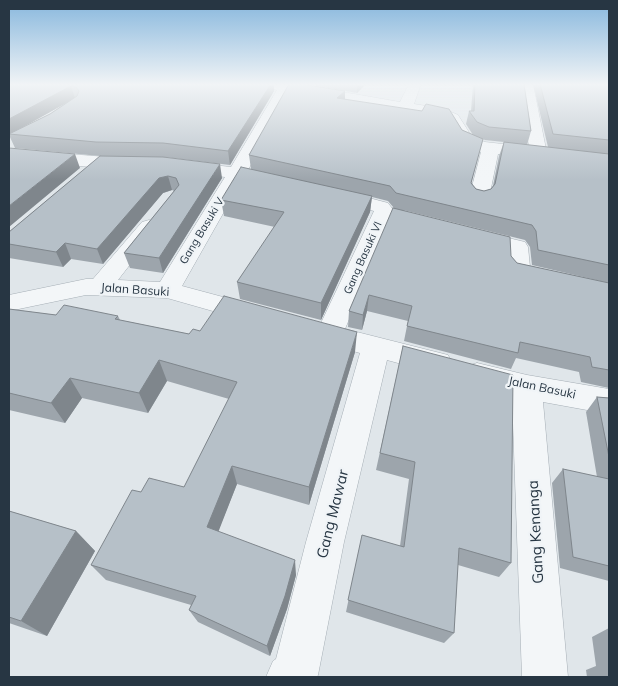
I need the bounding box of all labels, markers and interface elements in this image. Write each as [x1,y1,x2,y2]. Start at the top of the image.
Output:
street label: Gang Basuki V [177,195,227,267]
street label: Gang Basuki VI [341,220,385,296]
street label: Jalan Basuki [100,280,170,300]
street label: Jalan Basuki [507,374,577,402]
street label: Gang Mawar [313,468,353,560]
street label: Gang Kenanga [524,480,548,584]

